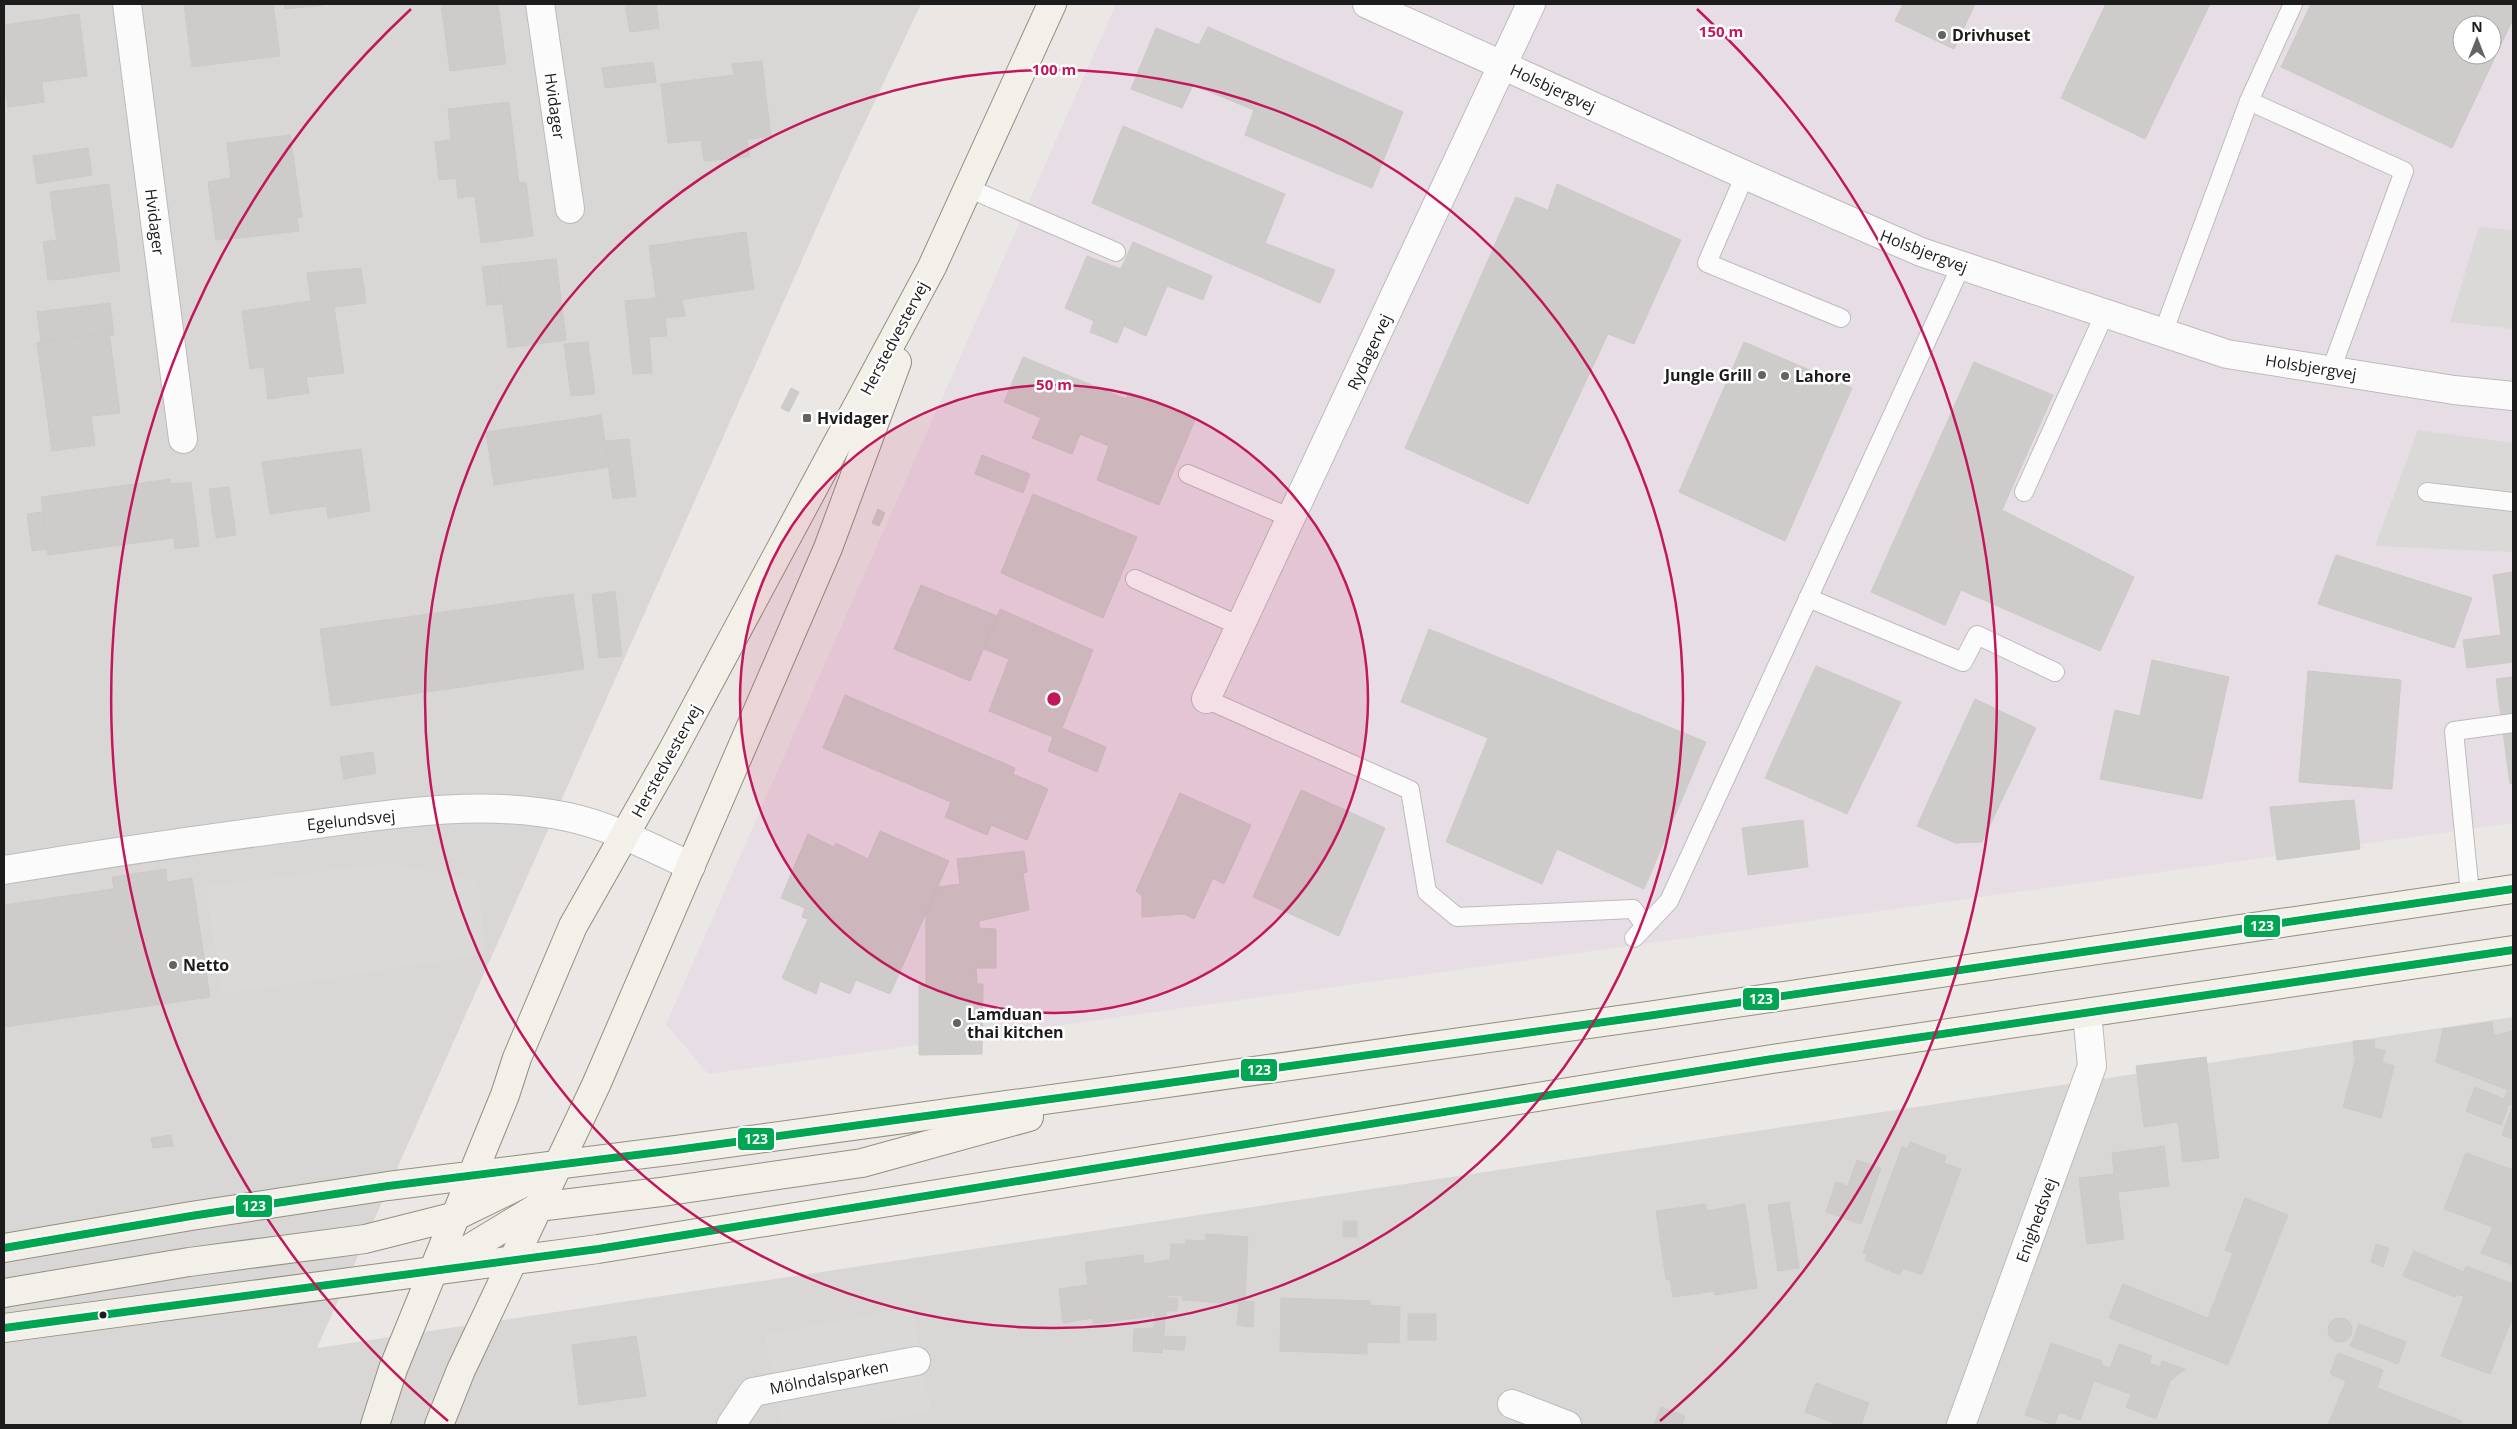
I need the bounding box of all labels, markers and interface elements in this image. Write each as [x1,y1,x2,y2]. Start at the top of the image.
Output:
north arrow [2452,15,2502,65]
text: N [2471,17,2483,36]
text: 150 m [1699,21,1743,41]
place label: Drivhuset [1952,24,2031,46]
marker: Drivhuset [1936,29,1948,41]
text: 100 m [1032,59,1076,79]
street label: Holsbjergvej [1507,59,1599,117]
street label: Hvidager [539,71,571,141]
street label: Hvidager [140,188,170,257]
street label: Holsbjergvej [1877,224,1971,278]
street label: Herstedvestervej [855,277,933,399]
street label: Rydagervej [1342,310,1396,394]
street label: Holsbjergvej [2264,349,2358,385]
place label: Jungle Grill [1663,364,1752,386]
place label: Lahore [1795,365,1851,387]
marker: Jungle Grill [1756,369,1768,381]
marker: Lahore [1779,370,1791,382]
text: 50 m [1036,374,1072,394]
place label: Hvidager [817,407,889,429]
marker: Hvidager [801,412,813,424]
centre of rings [1045,690,1063,708]
street label: Herstedvestervej [626,700,706,822]
street label: Egelundsvej [306,804,396,836]
line badge: 123 [2243,914,2281,938]
text: 123 [2250,916,2274,935]
place label: Netto [183,954,229,976]
marker: Netto [167,959,179,971]
line badge: 123 [1742,987,1780,1011]
text: 123 [1749,989,1773,1008]
place label: Lamduan thai kitchen [967,1003,1064,1043]
marker: Lamduan thai kitchen [951,1017,963,1029]
line badge: 123 [1240,1058,1278,1082]
text: 123 [1247,1060,1271,1079]
line badge: 123 [737,1127,775,1151]
text: 123 [744,1129,768,1148]
street label: Enighedsvej [2011,1175,2061,1265]
line badge: 123 [235,1194,273,1218]
text: 123 [242,1196,266,1215]
unlabelled marker [98,1310,108,1320]
street label: Mölndalsparken [768,1355,890,1399]

